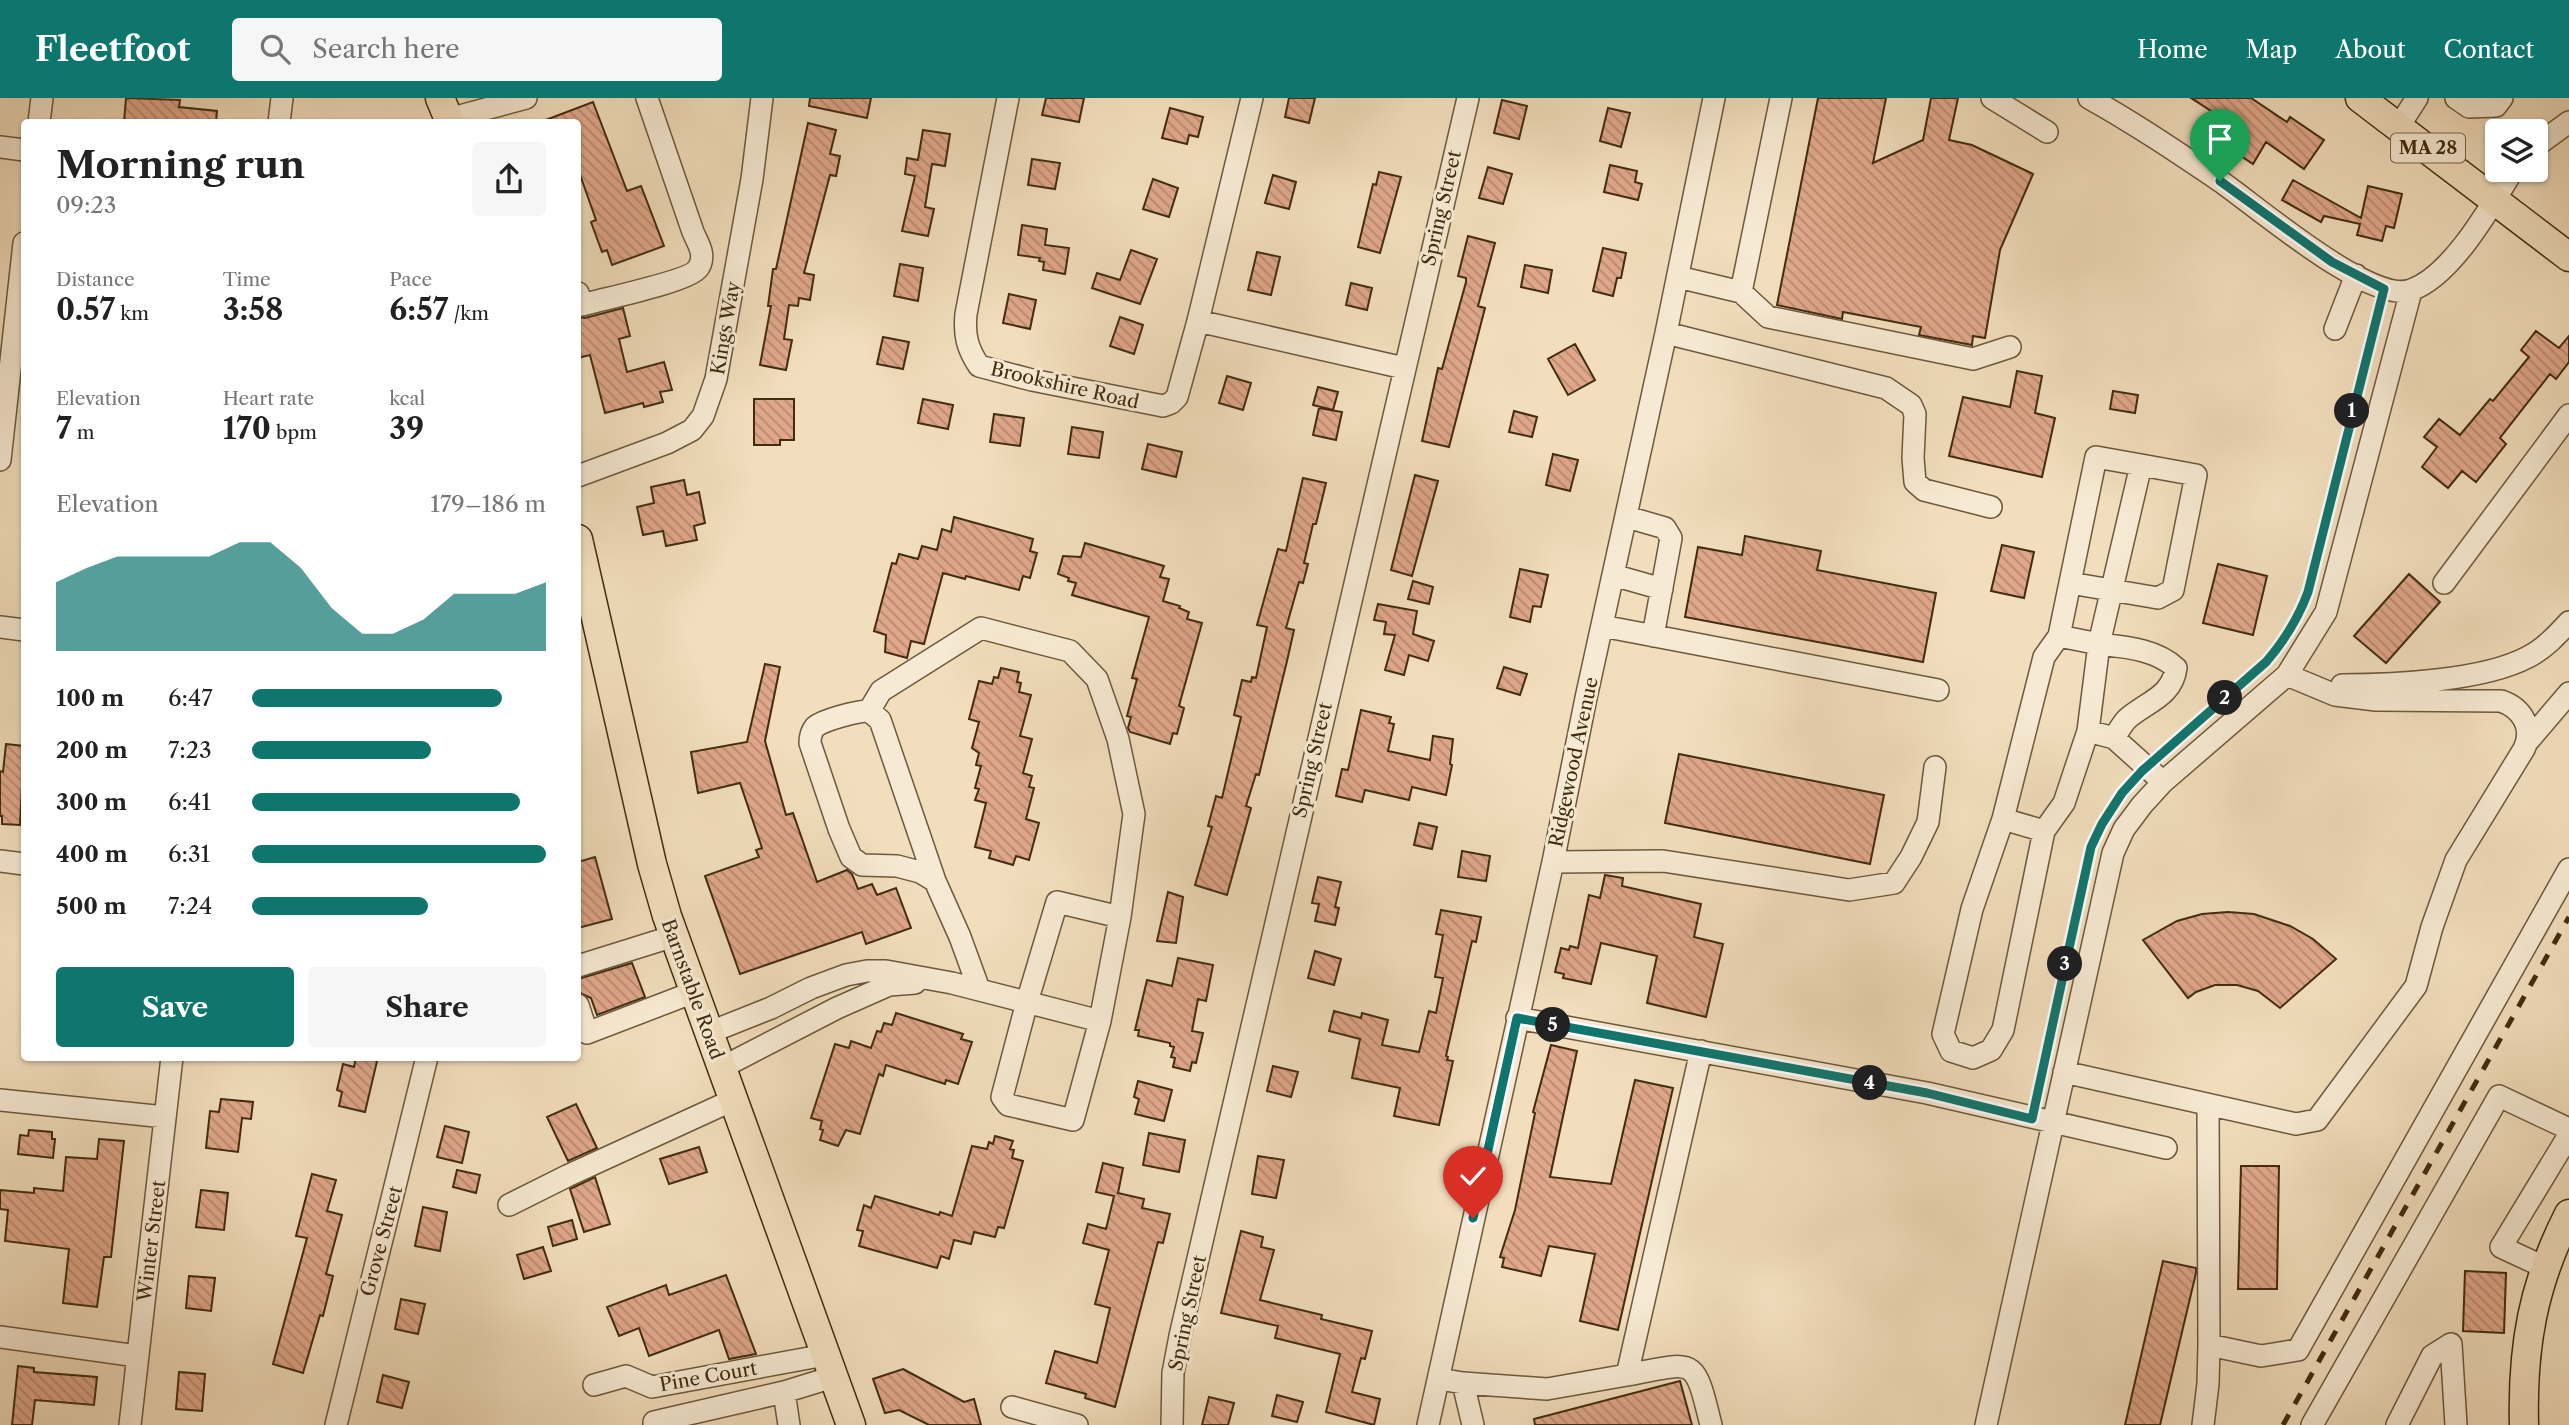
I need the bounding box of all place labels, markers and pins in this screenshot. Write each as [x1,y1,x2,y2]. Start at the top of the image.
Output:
pin [2190,109,2250,181]
pin: 1 [2334,394,2370,428]
pin: 2 [2208,680,2242,716]
pin: 3 [2048,946,2082,982]
pin: 5 [1536,1007,1570,1042]
pin: 4 [1853,1066,1888,1100]
pin [1443,1146,1503,1218]

